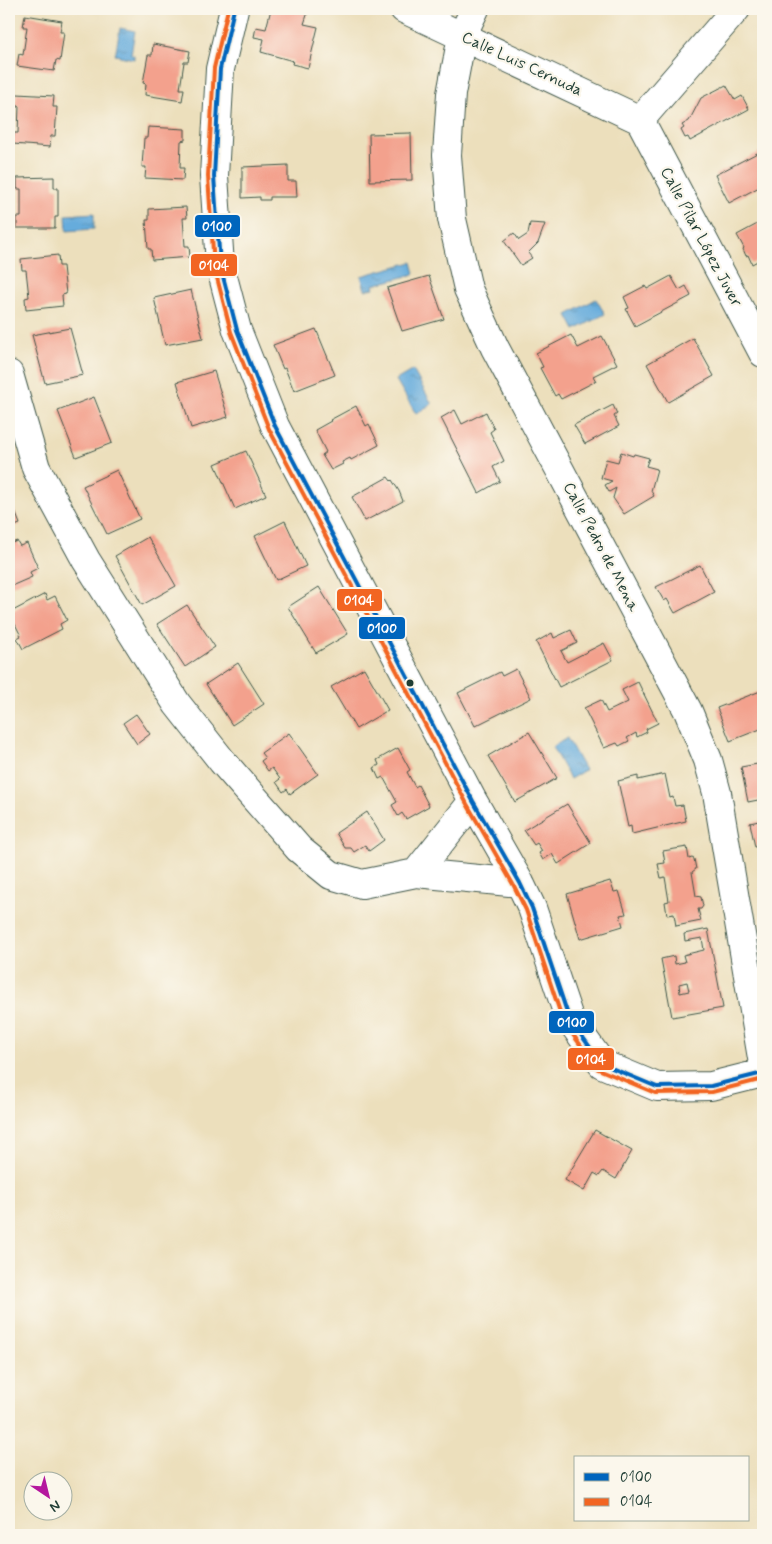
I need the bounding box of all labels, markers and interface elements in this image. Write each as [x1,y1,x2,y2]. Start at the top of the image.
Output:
street label: Calle Luis Cernuda [458,27,586,101]
street label: Calle Pilar López Juver [655,163,747,311]
line badge: 0100 [194,214,241,238]
text: 0100 [202,218,232,236]
line badge: 0104 [190,253,238,277]
text: 0104 [199,257,230,275]
street label: Calle Pedro de Mena [558,479,644,616]
line badge: 0104 [336,588,383,612]
text: 0104 [344,592,375,610]
line badge: 0100 [358,616,406,640]
text: 0100 [367,620,397,638]
unlabelled marker [405,678,415,688]
line badge: 0100 [548,1010,595,1034]
text: 0100 [557,1014,587,1032]
line badge: 0104 [567,1047,615,1071]
text: 0104 [576,1051,607,1069]
legend [574,1456,750,1522]
text: 0100 [620,1468,652,1488]
north arrow [22,1472,72,1522]
text: 0104 [620,1492,653,1512]
text: N [46,1496,64,1516]

